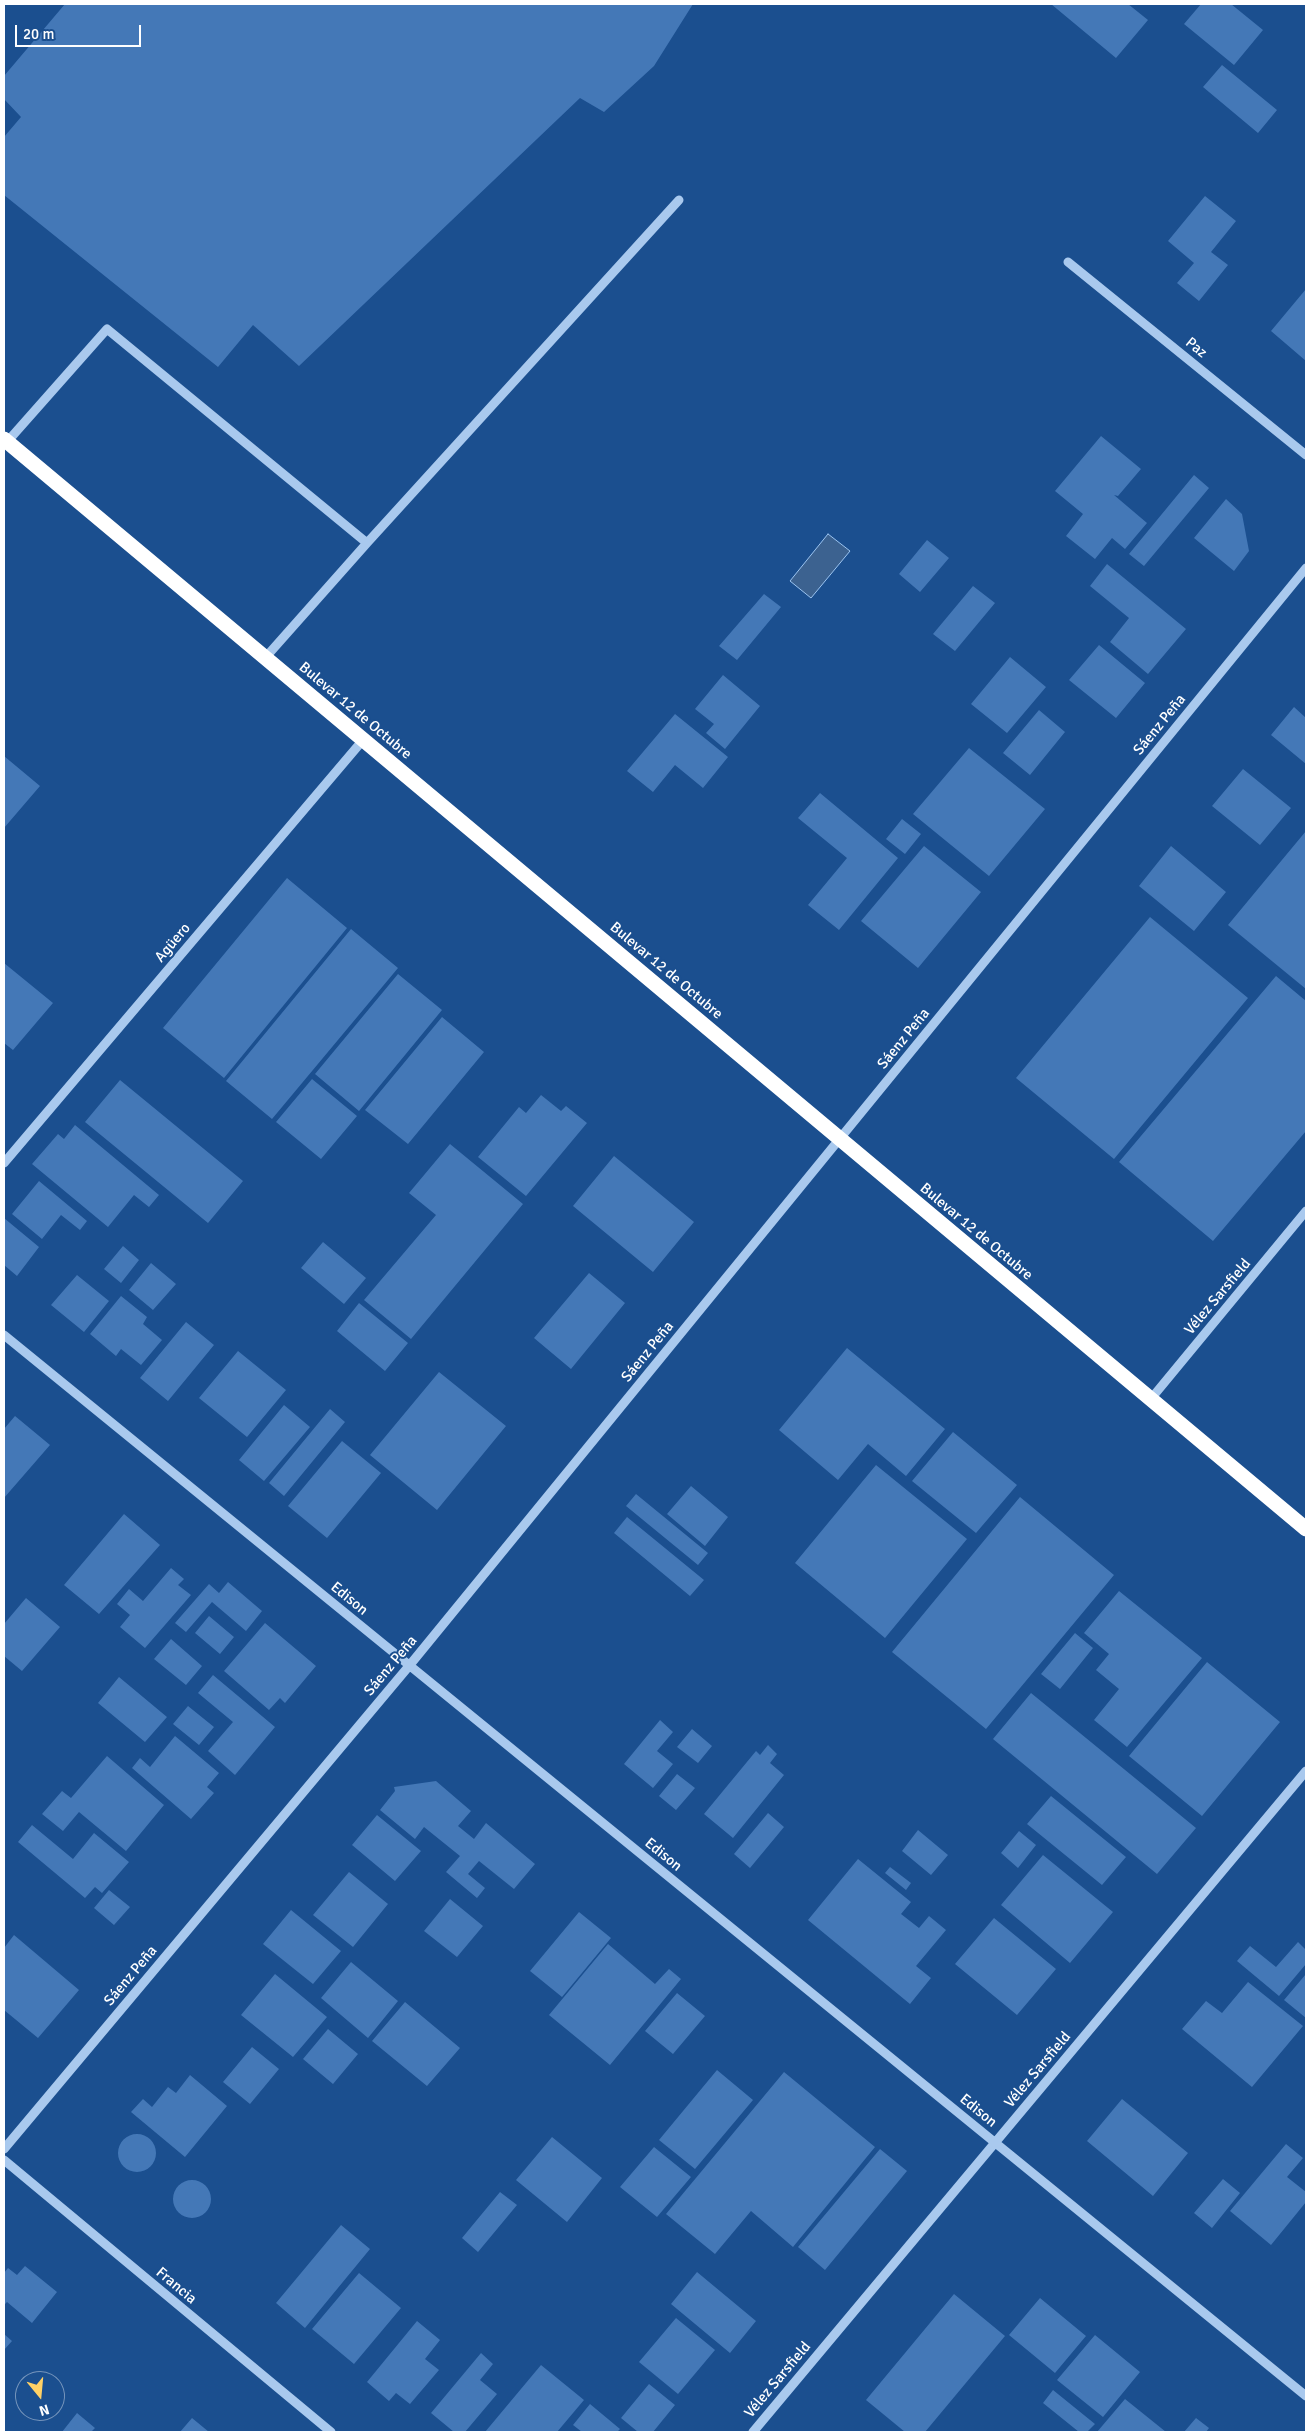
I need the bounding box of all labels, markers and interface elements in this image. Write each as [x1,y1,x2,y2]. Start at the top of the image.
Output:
scale bar [18,15,144,47]
text: 20 m [23,25,54,43]
street label: Paz [1182,334,1210,362]
street label: Bulevar 12 de Octubre [295,659,415,763]
street label: Sáenz Peña [1130,691,1190,759]
street label: Bulevar 12 de Octubre [606,919,726,1023]
street label: Agüero [151,920,195,966]
street label: Sáenz Peña [874,1005,934,1073]
street label: Bulevar 12 de Octubre [916,1180,1036,1284]
street label: Vélez Sarsfield [1181,1255,1255,1339]
street label: Sáenz Peña [618,1318,678,1386]
street label: Edison [327,1579,371,1619]
street label: Sáenz Peña [361,1632,421,1700]
street label: Edison [641,1835,685,1875]
street label: Sáenz Peña [101,1942,161,2010]
street label: Vélez Sarsfield [1001,2028,1075,2112]
street label: Edison [956,2091,1000,2131]
street label: Francia [152,2264,200,2308]
street label: Vélez Sarsfield [741,2338,815,2422]
north arrow [15,2371,65,2421]
text: N [37,2400,51,2419]

